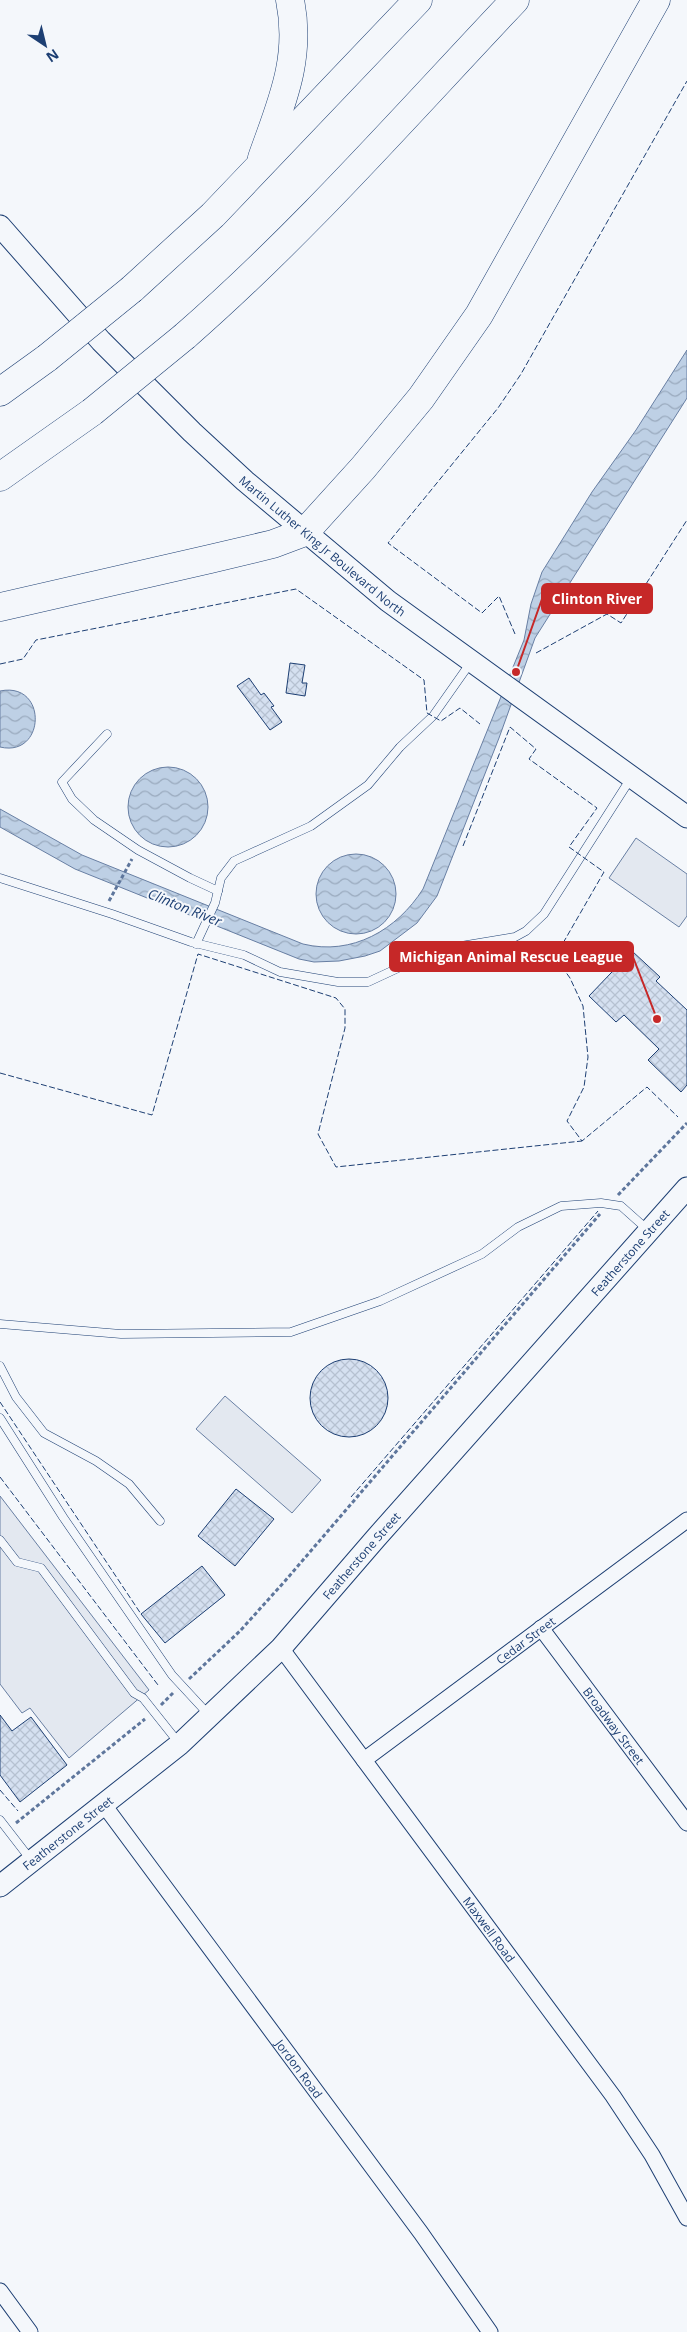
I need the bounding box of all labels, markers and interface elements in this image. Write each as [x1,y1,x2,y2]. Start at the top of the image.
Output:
north arrow [20,20,70,70]
text: N [43,45,63,67]
street label: Martin Luther King Jr Boulevard North [236,471,409,620]
callout: Clinton River [542,584,652,613]
text: Clinton River [552,589,643,608]
water label: Clinton River [145,884,225,931]
callout: Michigan Animal Rescue League [390,942,633,971]
text: Michigan Animal Rescue League [399,947,623,966]
street label: Featherstone Street [587,1205,673,1300]
street label: Featherstone Street [318,1508,404,1603]
street label: Cedar Street [492,1612,558,1668]
street label: Broadway Street [580,1684,649,1768]
street label: Featherstone Street [19,1792,116,1874]
street label: Maxwell Road [459,1893,519,1965]
street label: Jordon Road [271,2035,327,2101]

